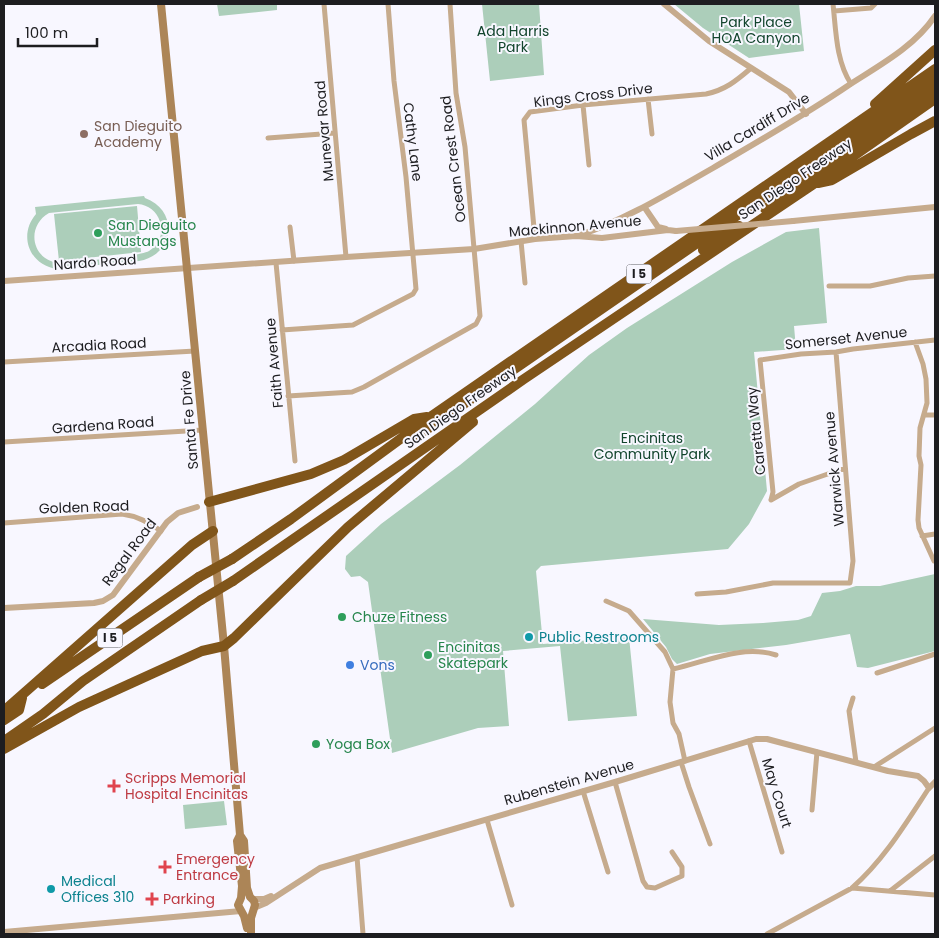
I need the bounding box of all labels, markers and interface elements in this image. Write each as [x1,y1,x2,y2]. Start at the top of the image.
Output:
park label: Park Place HOA Canyon [712,12,800,48]
scale bar [18,15,96,47]
park label: Ada Harris Park [477,21,549,57]
text: 100 m [25,22,68,43]
street label: Kings Cross Drive [532,78,654,112]
street label: Munevar Road [310,80,338,182]
street label: Villa Cardiff Drive [701,88,814,166]
street label: Ocean Crest Road [435,94,471,224]
street label: Cathy Lane [398,102,428,183]
place label: San Dieguito Academy [94,116,182,152]
marker: San Dieguito Academy [78,128,90,140]
street label: San Diego Freeway [734,133,856,224]
street label: Mackinnon Avenue [508,210,642,242]
place label: San Dieguito Mustangs [108,215,196,251]
marker: San Dieguito Mustangs [92,227,104,239]
street label: Nardo Road [53,249,137,275]
road number: I 5 [626,264,652,284]
street label: Faith Avenue [260,317,288,409]
street label: Somerset Avenue [784,322,908,354]
street label: Arcadia Road [51,333,147,357]
street label: San Diego Freeway [400,361,520,453]
street label: Santa Fe Drive [175,369,203,470]
street label: Caretta Way [741,386,771,476]
street label: Warwick Avenue [819,410,849,527]
street label: Gardena Road [51,411,155,439]
park label: Encinitas Community Park [594,428,711,464]
street label: Golden Road [38,495,130,519]
street label: Regal Road [97,514,161,590]
place label: Chuze Fitness [352,607,447,627]
marker: Chuze Fitness [336,611,348,623]
place label: Public Restrooms [539,627,659,647]
road number: I 5 [98,628,122,648]
marker: Public Restrooms [523,631,535,643]
place label: Encinitas Skatepark [438,637,509,673]
marker: Encinitas Skatepark [422,649,434,661]
place label: Vons [360,655,395,675]
marker: Vons [344,659,356,671]
place label: Yoga Box [326,734,390,754]
marker: Yoga Box [310,738,322,750]
street label: Rubenstein Avenue [502,754,637,810]
street label: May Court [757,756,797,830]
place label: Scripps Memorial Hospital Encinitas [125,768,248,804]
marker: Scripps Memorial Hospital Encinitas [107,779,121,793]
place label: Emergency Entrance [176,849,255,885]
marker: Emergency Entrance [158,860,172,874]
place label: Medical Offices 310 [61,871,134,907]
marker: Medical Offices 310 [45,883,57,895]
place label: Parking [163,889,215,909]
marker: Parking [145,892,159,906]

